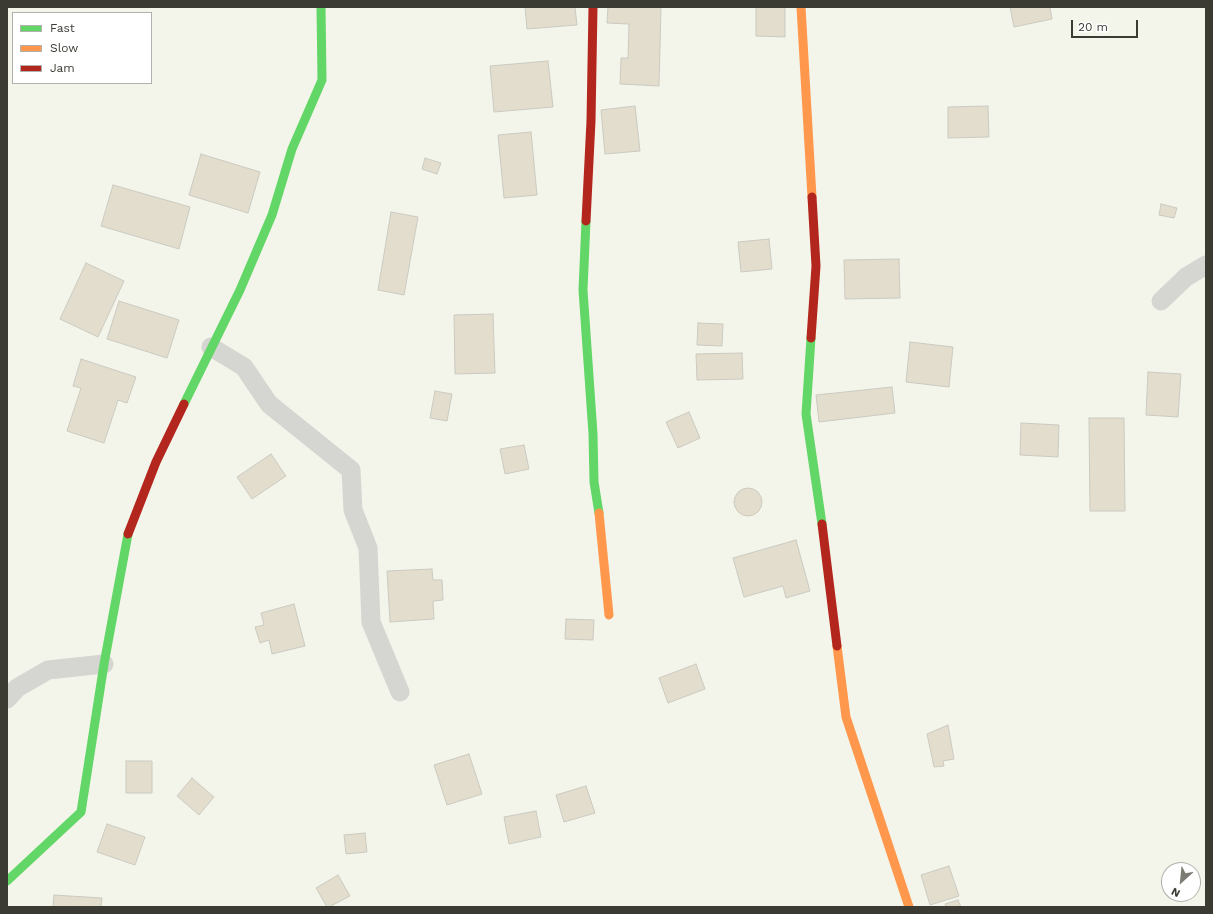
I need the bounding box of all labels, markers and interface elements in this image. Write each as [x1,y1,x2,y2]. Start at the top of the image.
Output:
legend [12,12,152,84]
scale bar [1073,12,1140,38]
text: 20 m [1078,20,1108,34]
text: Fast [50,21,75,35]
text: Slow [50,41,78,55]
text: Jam [50,61,75,75]
north arrow [1161,862,1201,902]
text: N [1169,885,1182,900]

